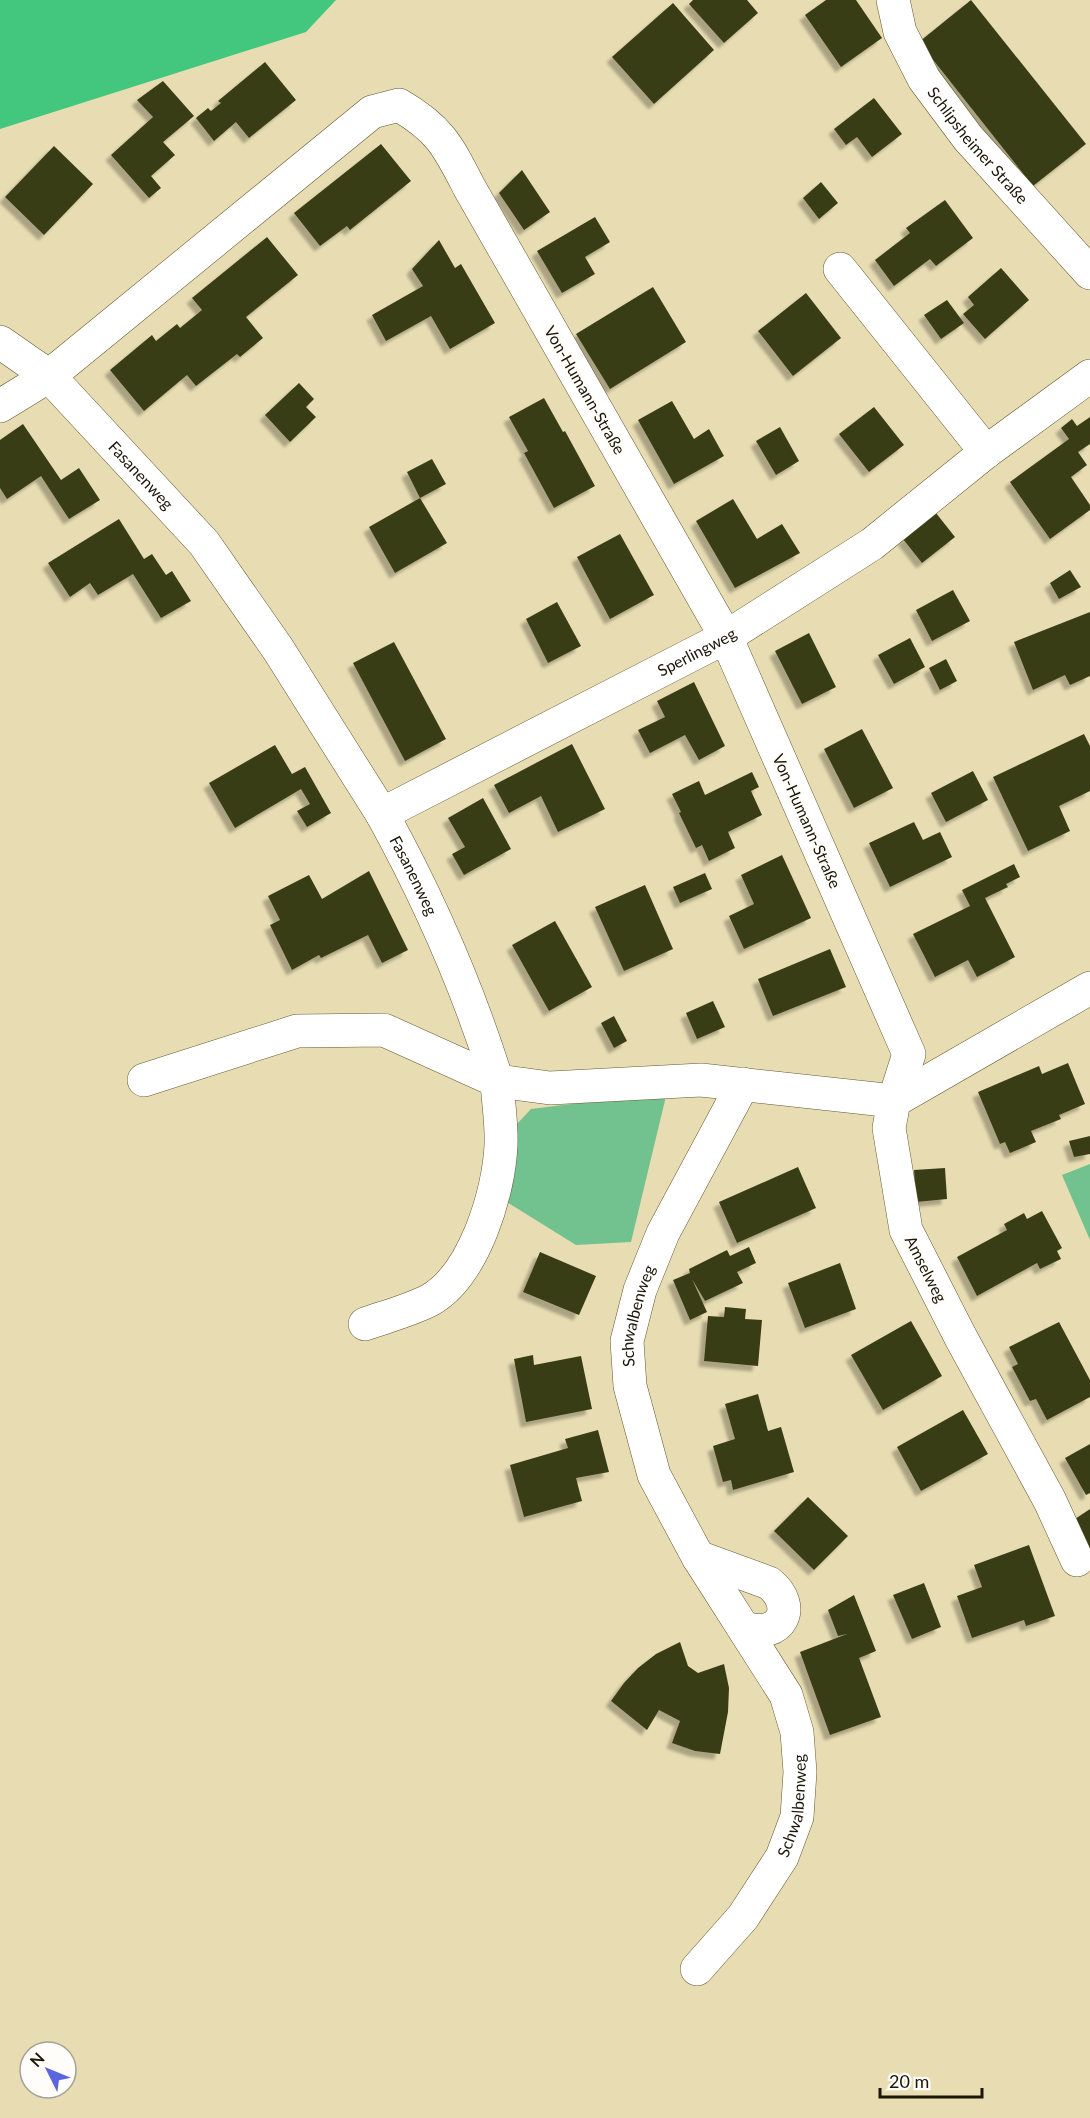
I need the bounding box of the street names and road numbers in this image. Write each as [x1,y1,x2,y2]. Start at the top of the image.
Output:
street label: Schlipsheimer Straße [924,83,1033,207]
street label: Von-Humann-Straße [541,322,630,457]
street label: Fasanenweg [105,437,178,513]
street label: Sperlingweg [654,623,739,680]
street label: Von-Humann-Straße [769,751,846,891]
street label: Fasanenweg [386,832,442,918]
street label: Amselweg [902,1232,951,1305]
street label: Schwalbenweg [617,1262,658,1368]
street label: Schwalbenweg [773,1754,809,1860]

